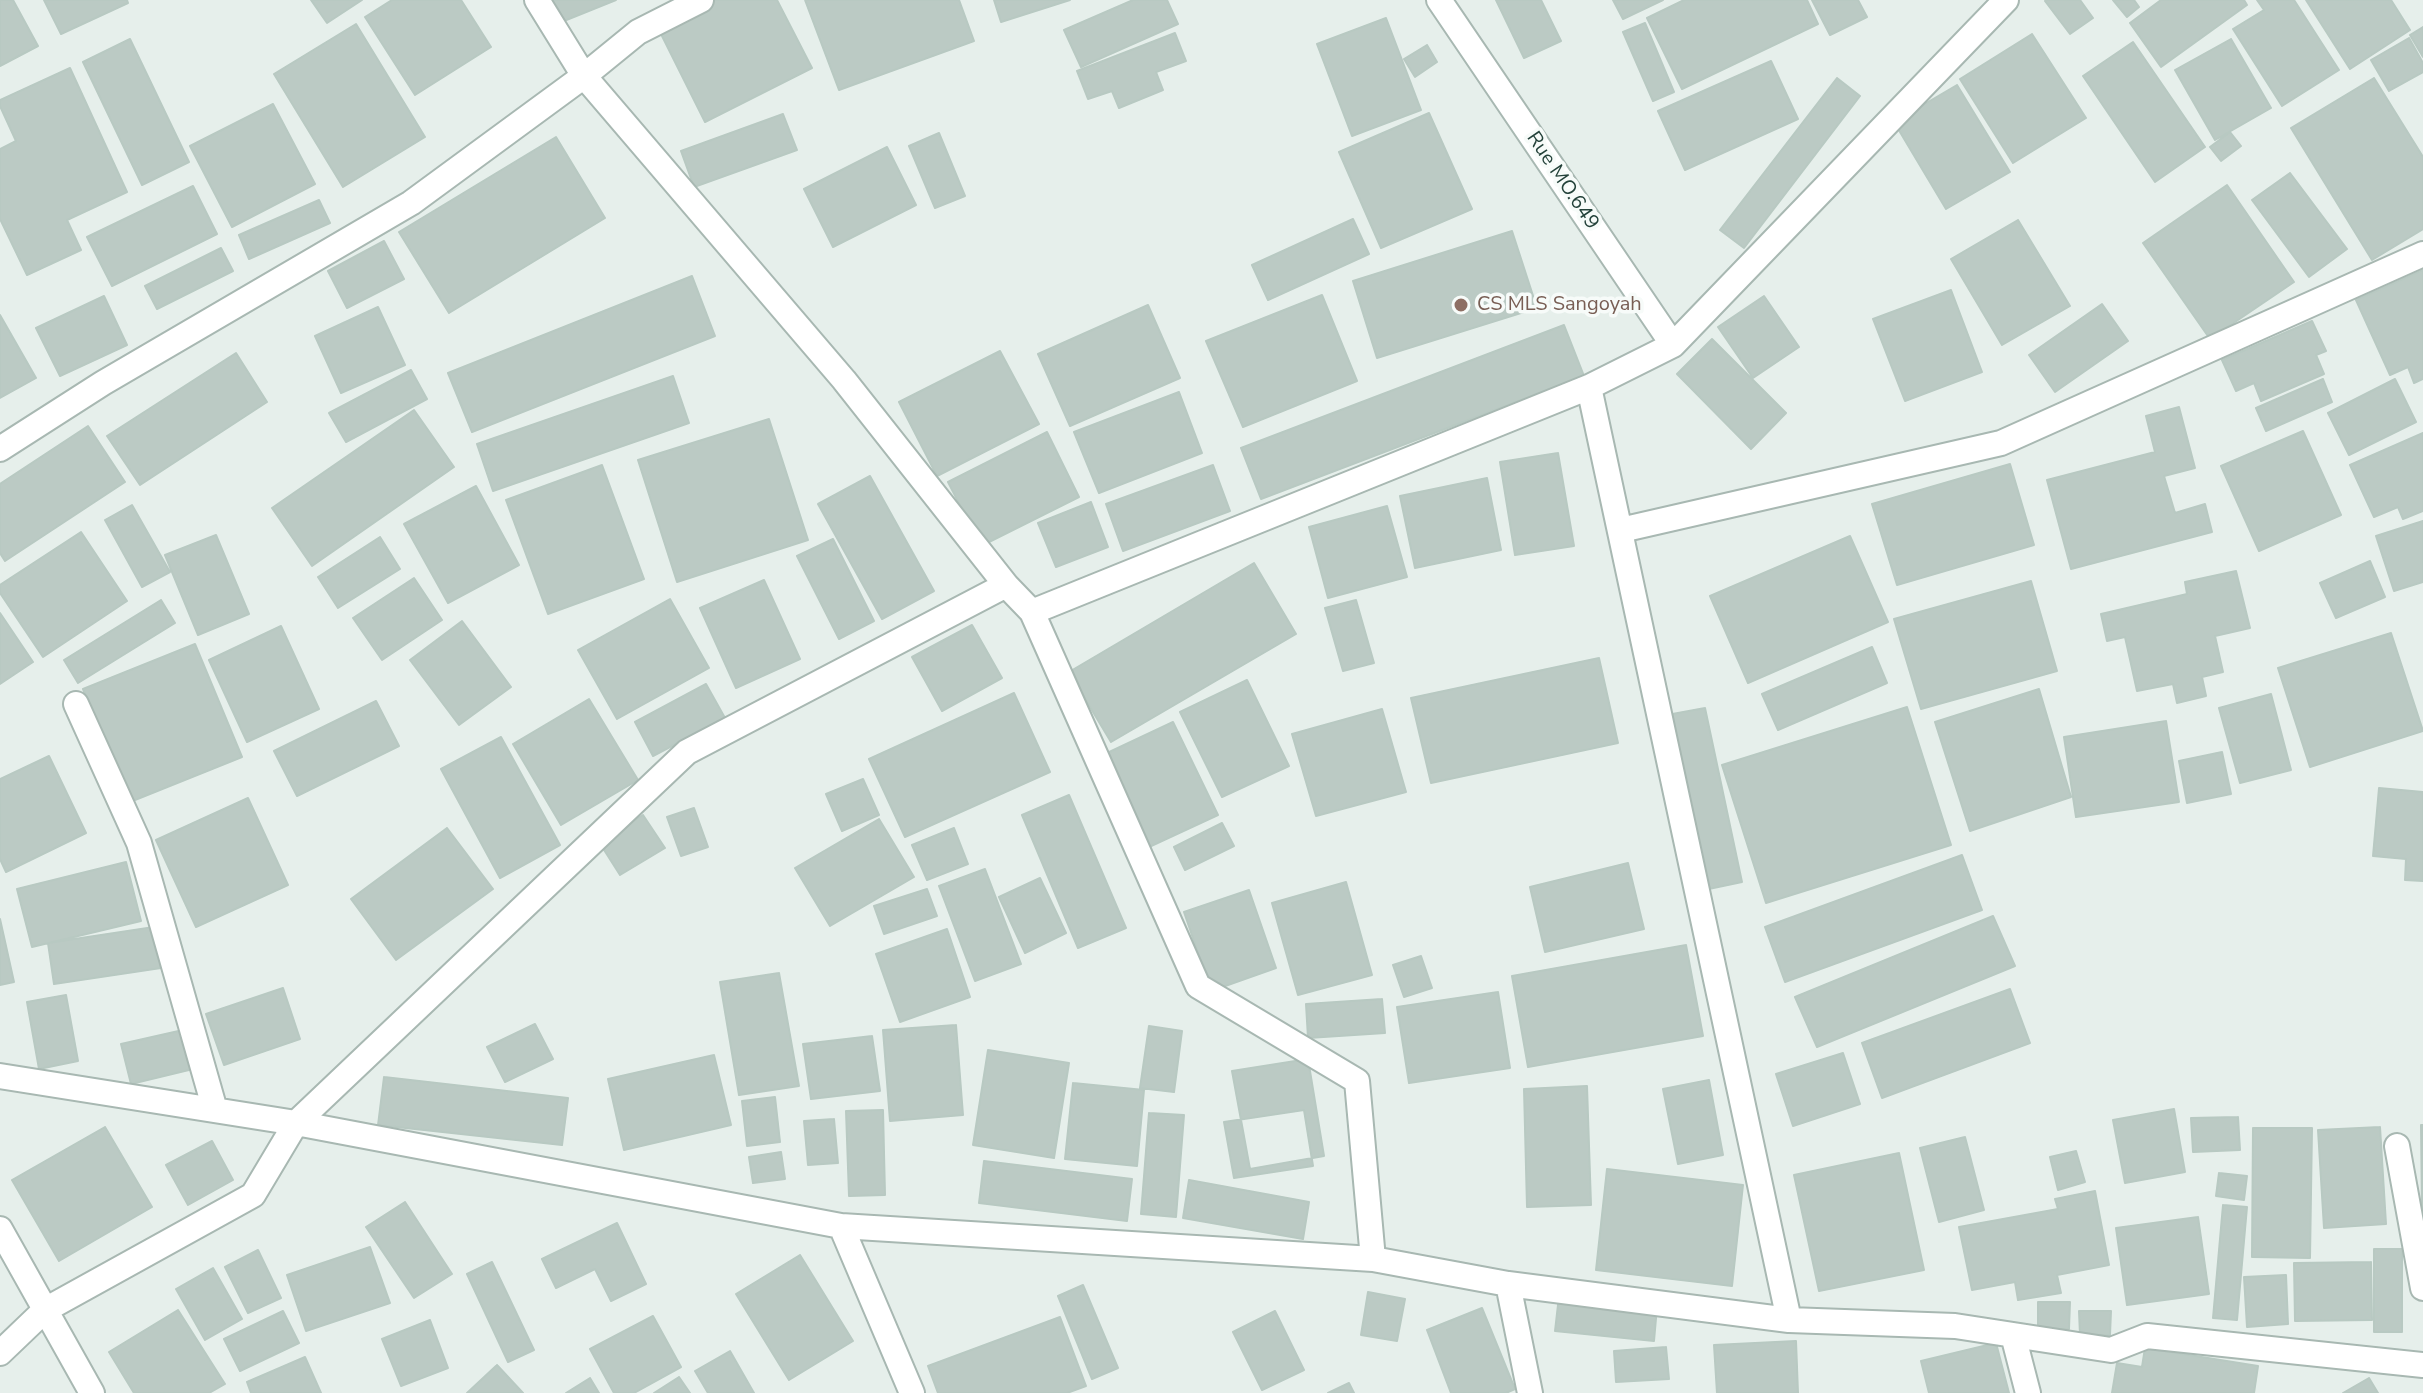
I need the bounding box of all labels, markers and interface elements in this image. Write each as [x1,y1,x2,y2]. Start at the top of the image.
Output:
street label: Rue MO.649 [1521,128,1603,234]
place label: CS MLS Sangoyah [1477,293,1642,317]
marker: CS MLS Sangoyah [1452,296,1470,314]

